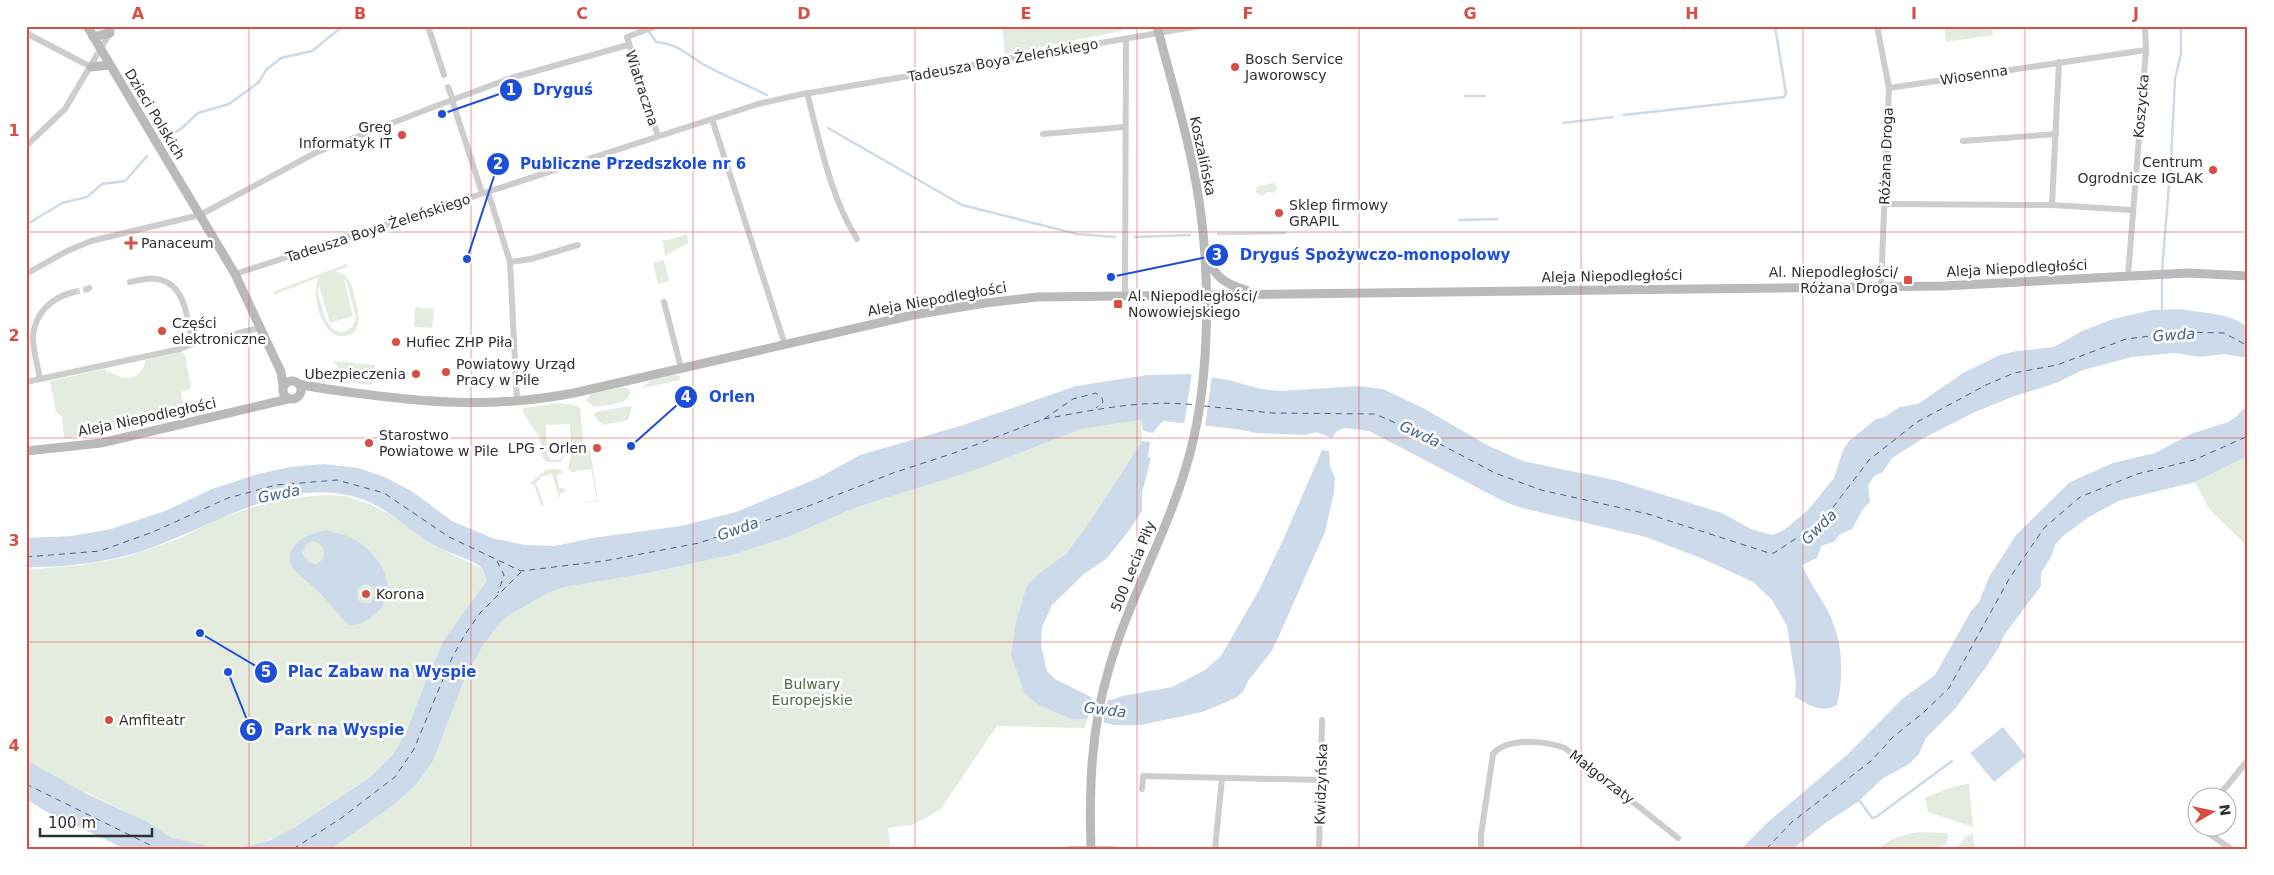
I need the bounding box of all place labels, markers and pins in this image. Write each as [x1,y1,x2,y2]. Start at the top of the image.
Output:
place label: Bosch Service Jaworowscy [1244,51,1343,83]
marker: Bosch Service Jaworowscy [1229,61,1241,73]
callout: Dryguś [498,75,603,105]
place label: Greg Informatyk IT [299,119,392,151]
marker: Greg Informatyk IT [396,129,408,141]
callout: Publiczne Przedszkole nr 6 [485,149,756,179]
place label: Centrum Ogrodnicze IGLAK [2077,154,2204,186]
marker: Centrum Ogrodnicze IGLAK [2207,164,2219,176]
place label: Sklep firmowy GRAPIL [1289,197,1388,229]
marker: Sklep firmowy GRAPIL [1273,207,1285,219]
place label: Panaceum [141,235,214,251]
marker: Panaceum [125,237,137,249]
callout: Dryguś Spożywczo-monopolowy [1205,240,1520,270]
place label: Al. Niepodległości/ Różana Droga [1769,264,1898,296]
marker: Al. Niepodległości/ Różana Droga [1902,274,1914,286]
place label: Al. Niepodległości/ Nowowiejskiego [1128,288,1257,320]
marker: Al. Niepodległości/ Nowowiejskiego [1112,298,1124,310]
place label: Części elektroniczne [172,315,266,347]
marker: Części elektroniczne [156,325,168,337]
place label: Hufiec ZHP Piła [406,334,513,350]
marker: Hufiec ZHP Piła [390,336,402,348]
place label: Powiatowy Urząd Pracy w Pile [456,356,576,388]
place label: Ubezpieczenia [305,366,406,382]
marker: Powiatowy Urząd Pracy w Pile [440,366,452,378]
marker: Ubezpieczenia [410,368,422,380]
callout: Orlen [673,382,765,412]
place label: Starostwo Powiatowe w Pile [379,427,498,459]
marker: Starostwo Powiatowe w Pile [363,437,375,449]
place label: LPG - Orlen [508,440,587,456]
marker: LPG - Orlen [591,442,603,454]
place label: Korona [376,586,425,602]
marker: Korona [360,588,372,600]
callout: Plac Zabaw na Wyspie [253,657,487,687]
place label: Amfiteatr [119,712,185,728]
marker: Amfiteatr [103,714,115,726]
callout: Park na Wyspie [239,715,414,745]

